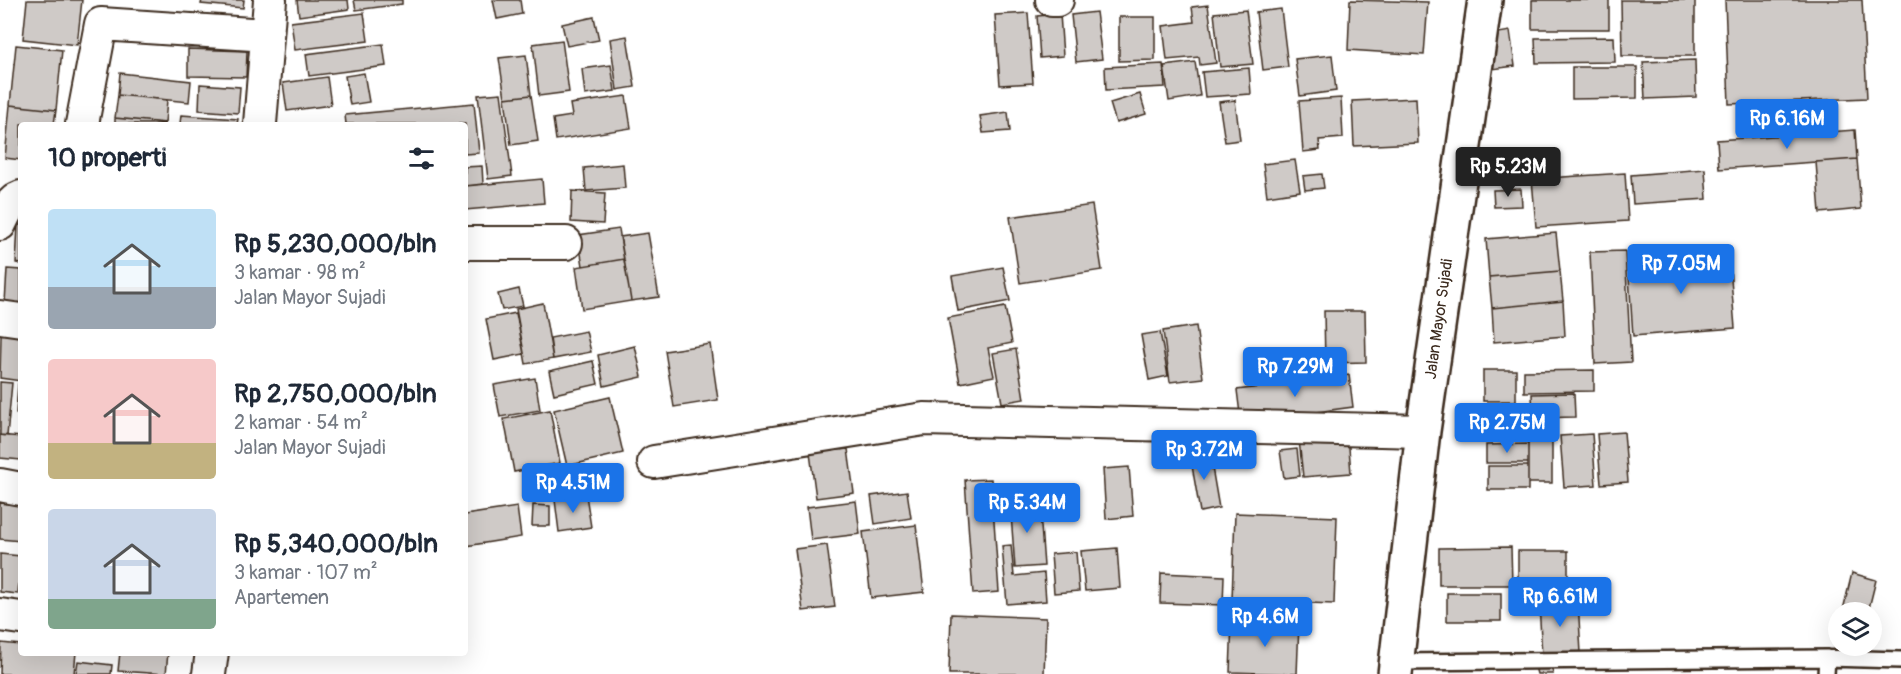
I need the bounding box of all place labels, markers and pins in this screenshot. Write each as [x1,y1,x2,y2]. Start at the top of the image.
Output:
pin: Rp 6.16M [1725,99,1849,150]
pin: Rp 5.23M [1446,147,1570,198]
pin: Rp 7.05M [1619,244,1743,295]
pin: Rp 7.29M [1233,347,1357,398]
pin: Rp 2.75M [1445,403,1569,454]
pin: Rp 3.72M [1142,430,1266,481]
pin: Rp 4.51M [511,463,635,514]
pin: Rp 5.34M [965,483,1089,534]
pin: Rp 6.61M [1498,577,1622,628]
pin: Rp 4.6M [1210,597,1320,648]

